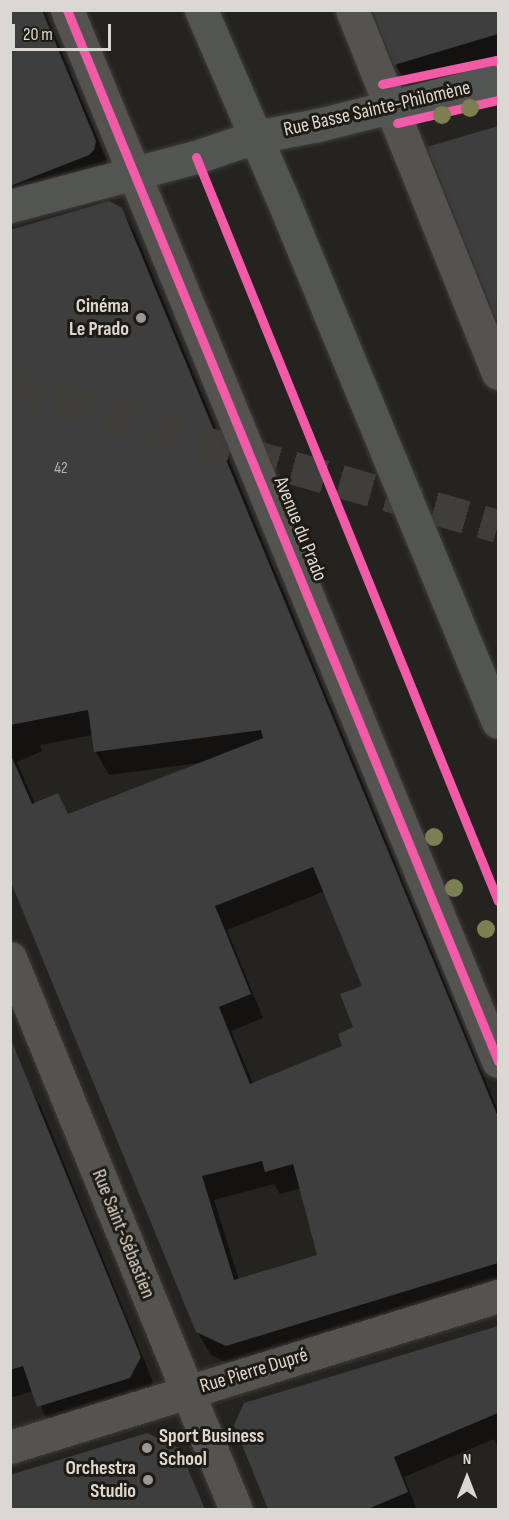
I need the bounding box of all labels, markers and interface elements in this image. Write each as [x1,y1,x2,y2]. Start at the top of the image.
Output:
scale bar [15,12,114,50]
text: 20 m [23,24,53,45]
street label: Rue Basse Sainte-Philomène [281,76,473,142]
place label: Cinéma Le Prado [69,294,129,341]
marker: Cinéma Le Prado [134,311,148,325]
house number: 42 [54,459,68,479]
street label: Avenue du Prado [268,473,332,585]
street label: Rue Saint-Sébastien [86,1166,160,1302]
street label: Rue Pierre Dupré [197,1343,311,1399]
place label: Sport Business School [159,1424,264,1471]
marker: Sport Business School [140,1441,154,1455]
north arrow [437,1448,497,1508]
text: N [463,1450,471,1469]
place label: Orchestra Studio [65,1456,136,1503]
marker: Orchestra Studio [141,1473,155,1487]

